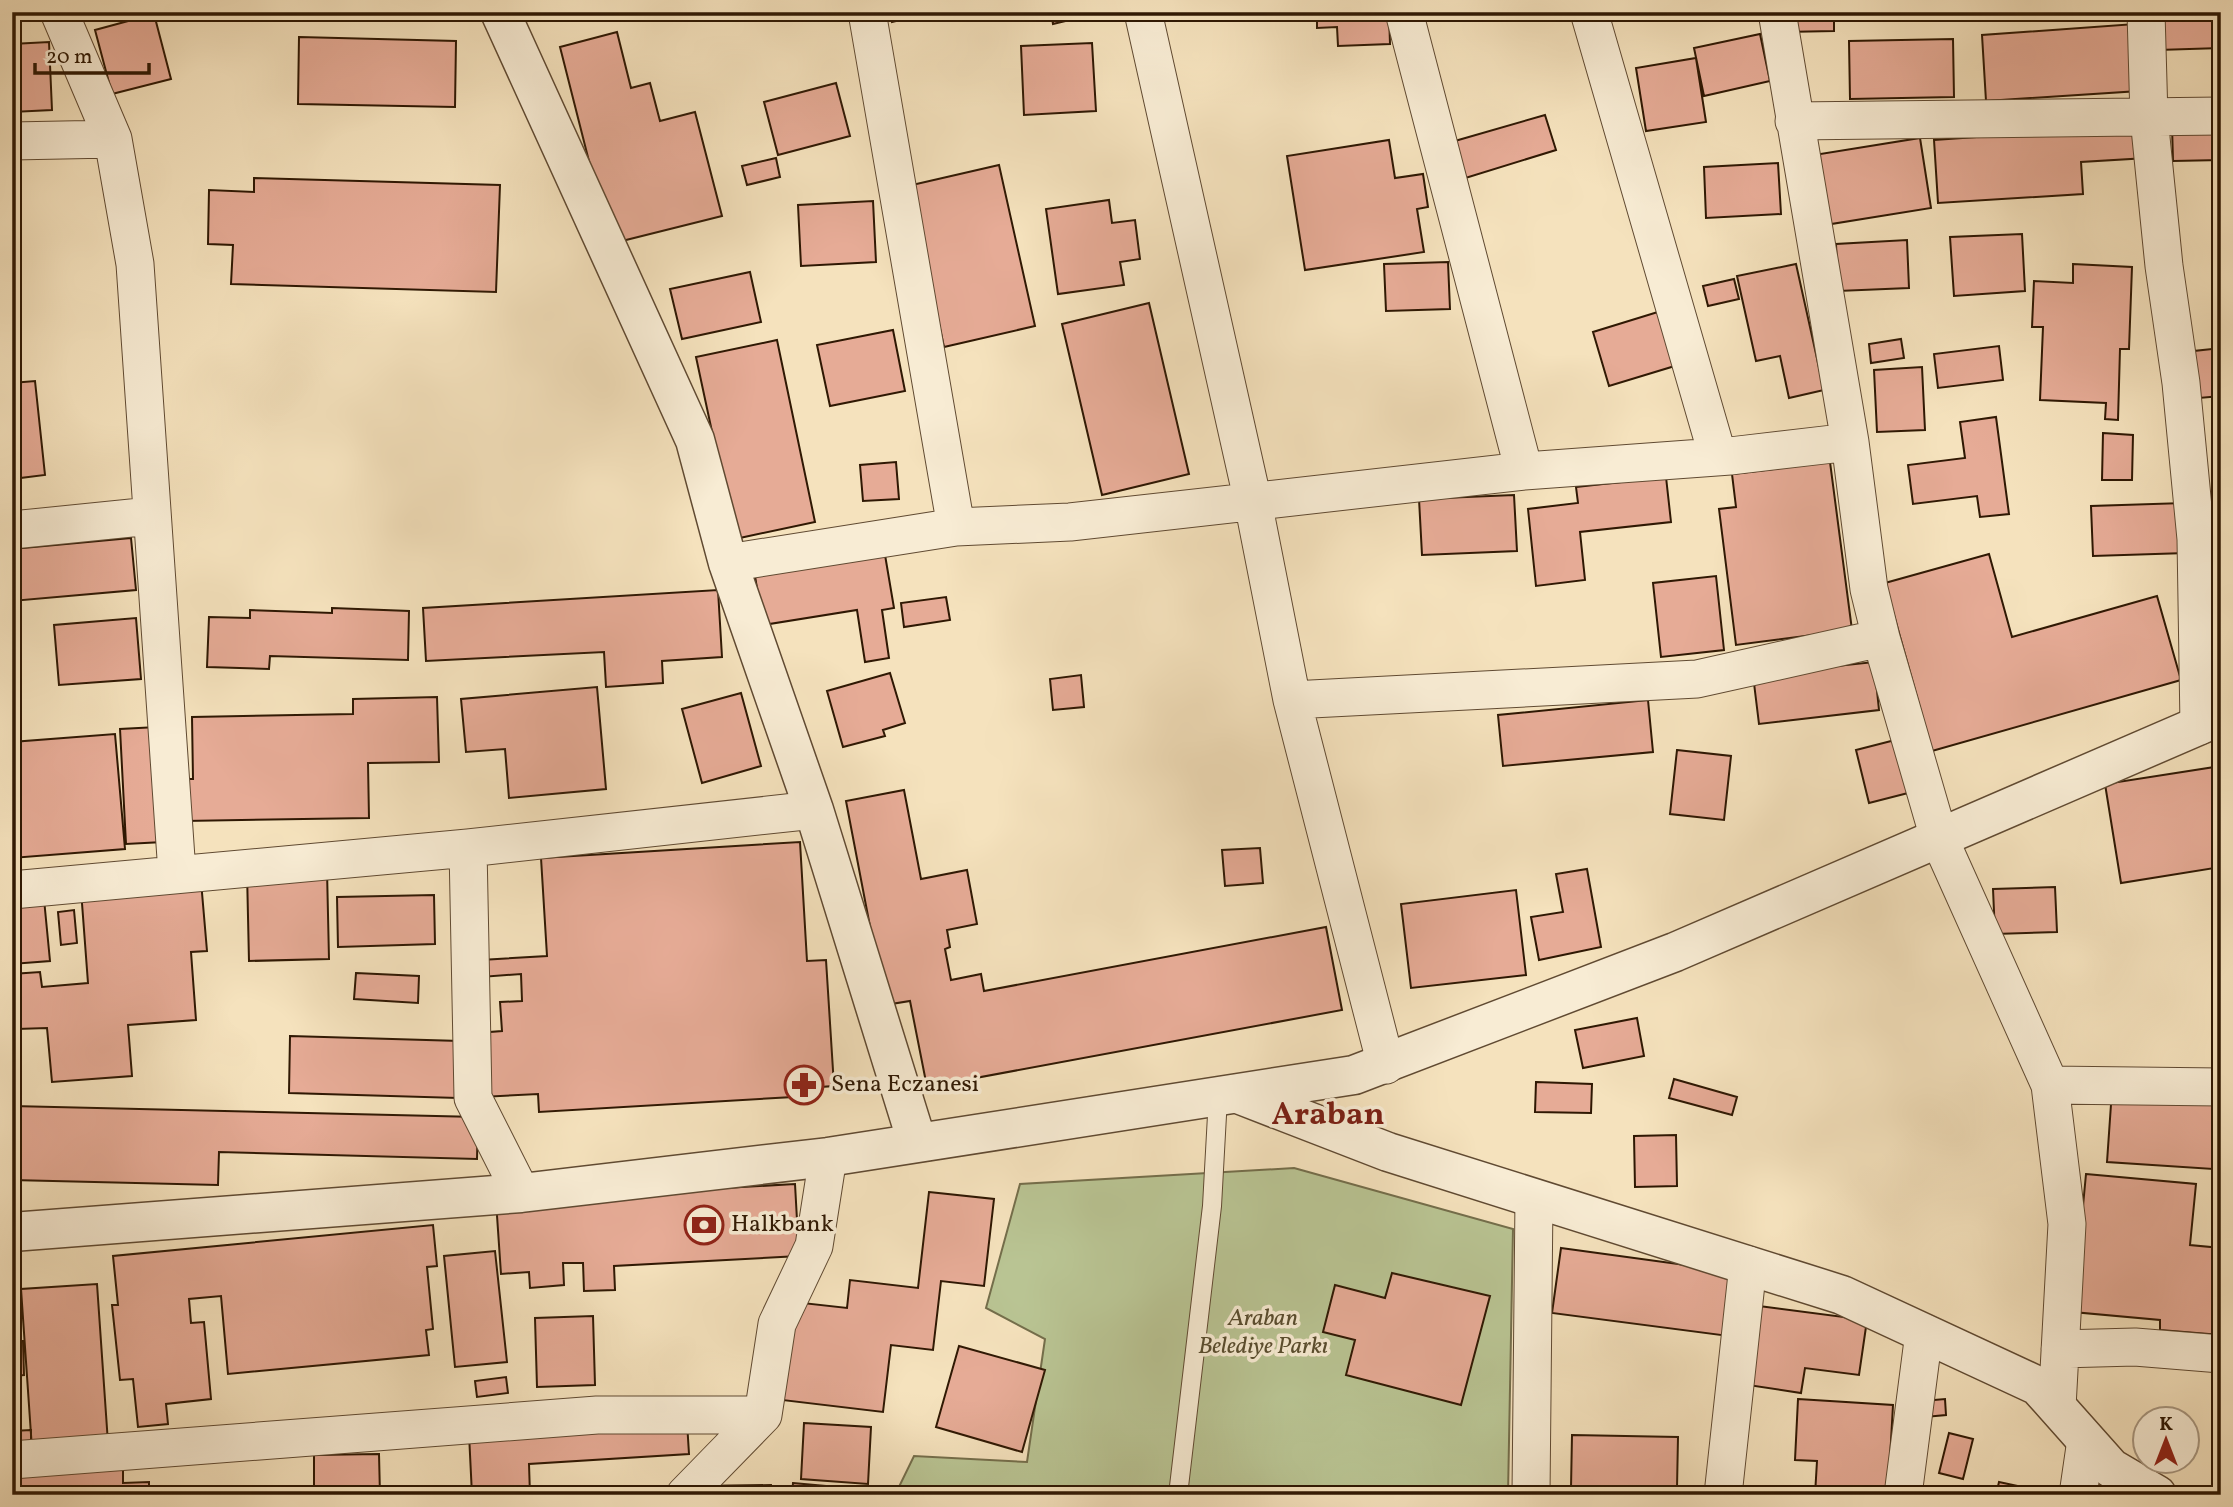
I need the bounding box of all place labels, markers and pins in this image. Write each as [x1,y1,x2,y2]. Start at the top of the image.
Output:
pharmacy icon: Sena Eczanesi [783,1064,825,1106]
place label: Sena Eczanesi [831,1068,979,1102]
bank icon: Halkbank [683,1204,725,1246]
place label: Halkbank [731,1208,834,1242]

